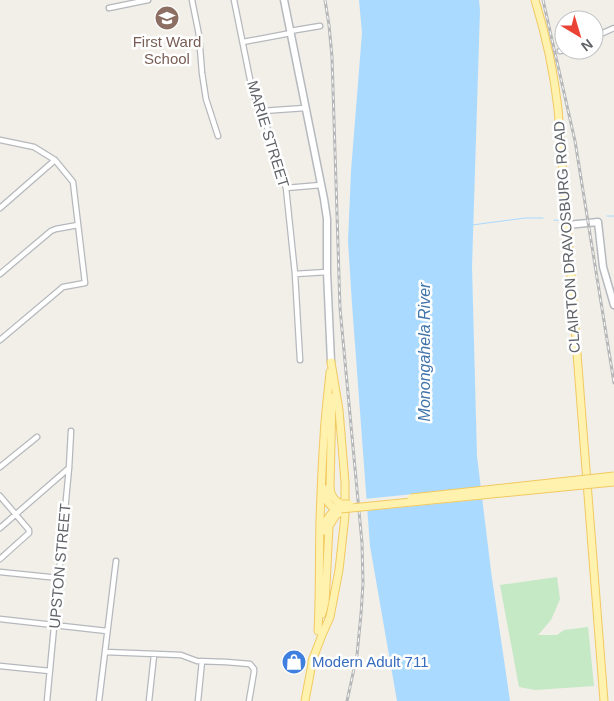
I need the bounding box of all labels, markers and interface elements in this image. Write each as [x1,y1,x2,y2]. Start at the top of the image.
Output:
school or university icon: First Ward School [154,5,180,31]
north arrow [554,10,604,60]
place label: First Ward School [133,33,201,67]
text: N [578,36,596,55]
street label: MARIE STREET [244,78,293,189]
street label: CLAIRTON DRAVOSBURG ROAD [550,120,583,354]
water label: Monongahela River [416,282,433,421]
street label: UPSTON STREET [46,503,73,629]
shop icon: Modern Adult 711 [281,649,307,675]
place label: Modern Adult 711 [312,653,428,670]

